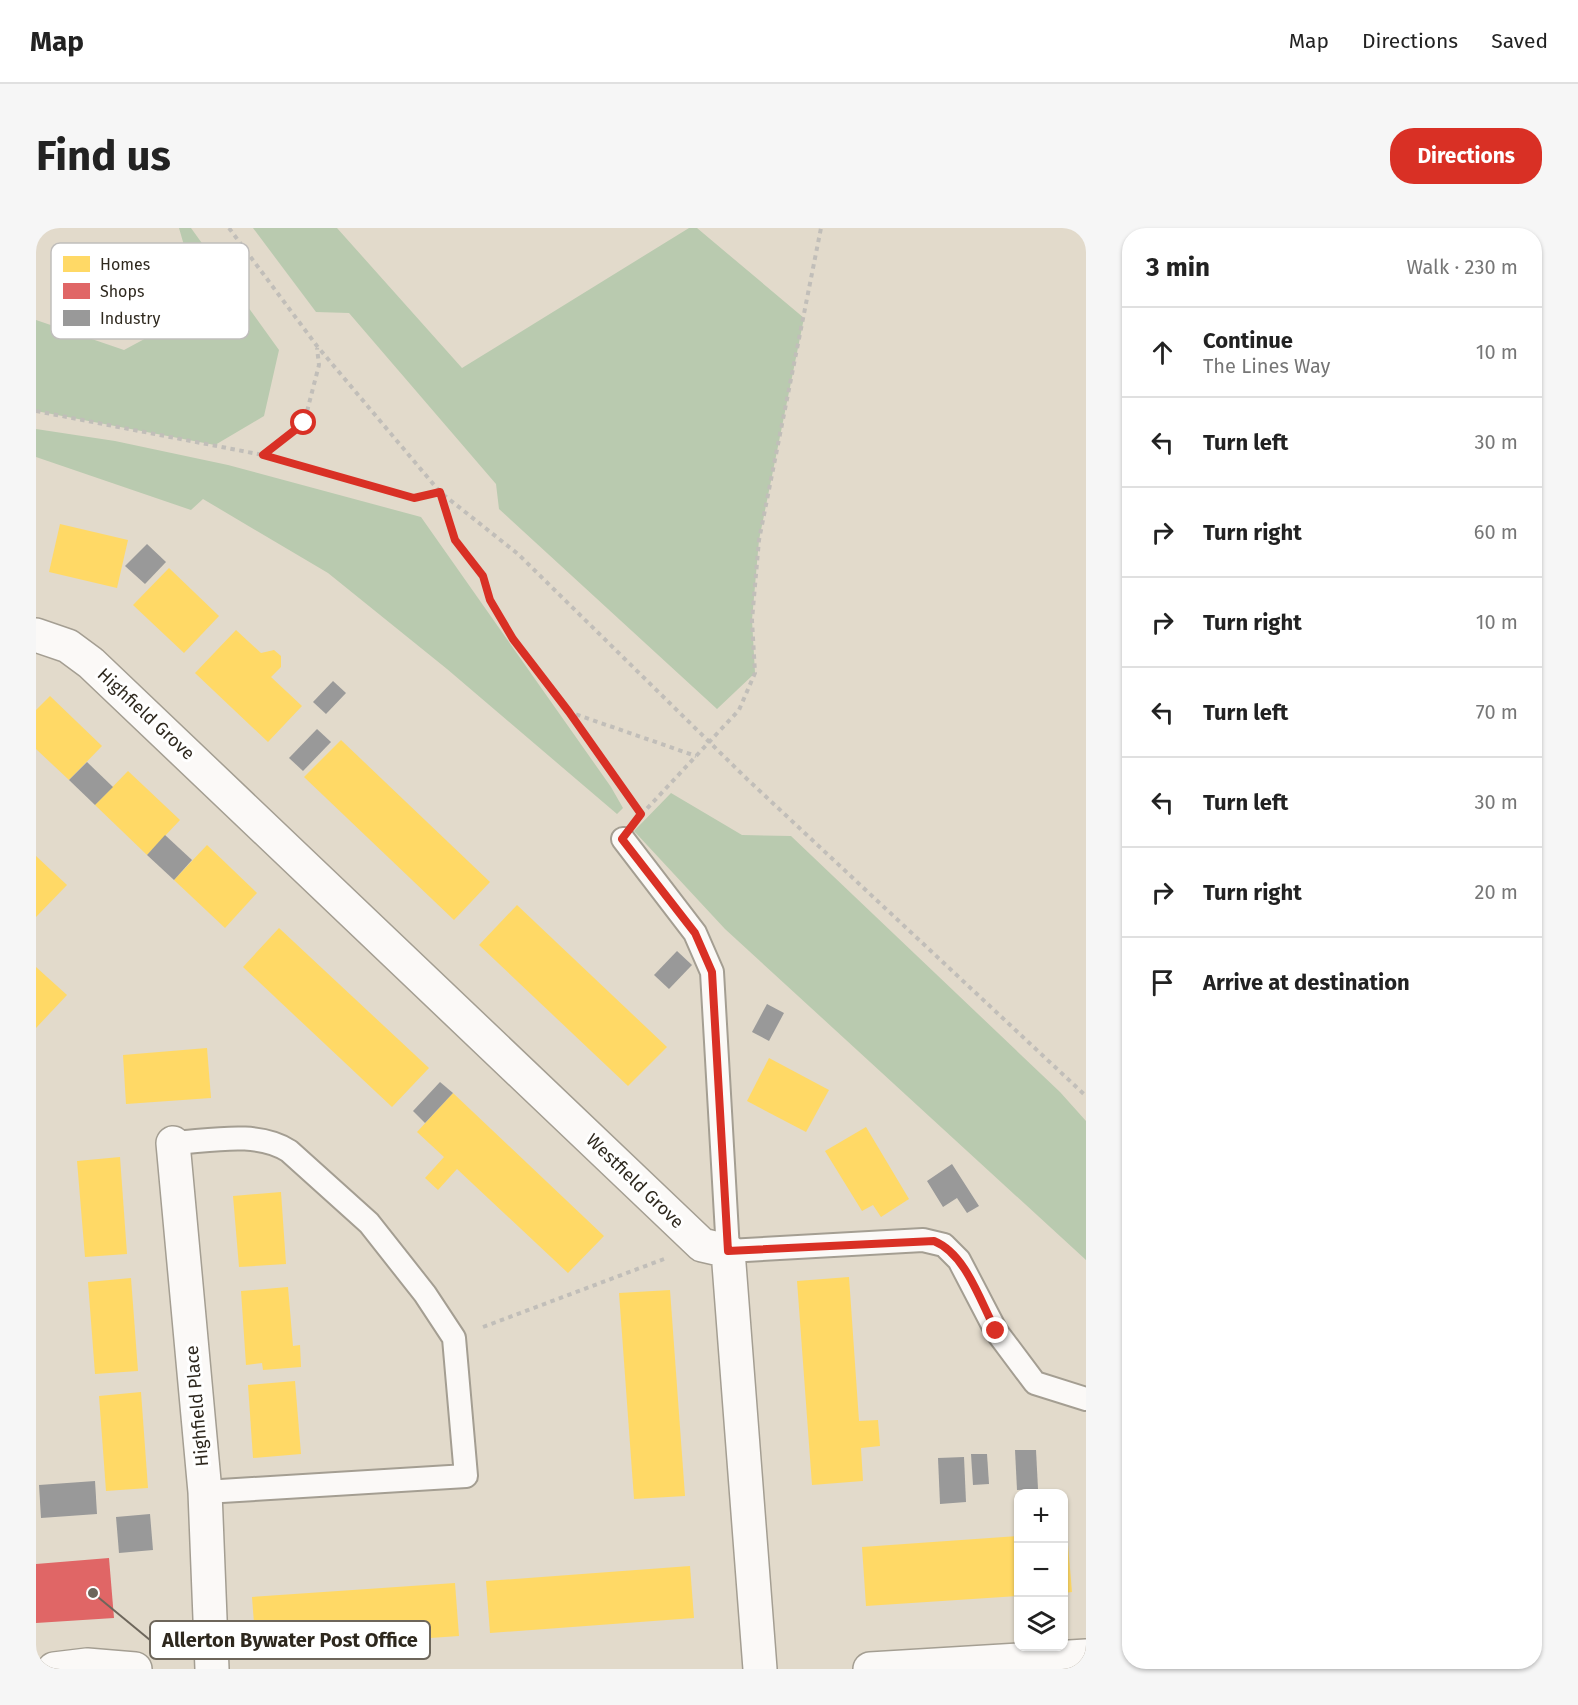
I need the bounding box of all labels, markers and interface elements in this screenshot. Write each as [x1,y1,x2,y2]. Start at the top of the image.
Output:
text: Map [30,25,84,58]
text: Map [1289,28,1329,54]
text: Directions [1362,28,1458,54]
text: Saved [1491,28,1548,54]
button: Directions [1390,128,1542,184]
text: Find us [36,131,171,181]
legend [51,243,249,339]
text: 3 min [1146,252,1210,283]
text: Homes [100,255,150,274]
text: Walk · 230 m [1407,255,1518,279]
text: Shops [100,282,144,301]
text: Industry [100,309,160,328]
text: Continue [1203,327,1293,354]
icon: ahead [1146,336,1179,369]
text: 10 m [1476,340,1518,364]
text: The Lines Way [1203,354,1330,378]
route start [290,409,316,435]
icon: left [1146,426,1179,459]
text: Turn left [1203,429,1288,456]
text: 30 m [1474,430,1518,454]
icon: right [1146,516,1179,549]
text: Turn right [1203,519,1302,546]
text: 60 m [1474,520,1518,544]
icon: right [1146,606,1179,639]
text: Turn right [1203,609,1302,636]
text: 10 m [1476,610,1518,634]
street label: Highfield Grove [93,663,199,765]
icon: left [1146,696,1179,729]
text: Turn left [1203,699,1288,726]
text: 70 m [1476,700,1518,724]
icon: left [1146,786,1179,819]
text: Turn left [1203,789,1288,816]
text: 30 m [1474,790,1518,814]
icon: right [1146,876,1179,909]
text: Turn right [1203,879,1302,906]
text: 20 m [1475,880,1518,904]
icon: arrive [1146,966,1179,999]
text: Arrive at destination [1203,969,1410,996]
street label: Westfield Grove [582,1129,688,1233]
route end [982,1317,1008,1343]
street label: Highfield Place [181,1345,213,1467]
map controls [1014,1489,1068,1651]
button: + [1014,1489,1068,1543]
button: − [1014,1543,1068,1597]
button: layers [1014,1597,1068,1651]
callout: Allerton Bywater Post Office [150,1621,430,1659]
text: Allerton Bywater Post Office [161,1628,418,1652]

